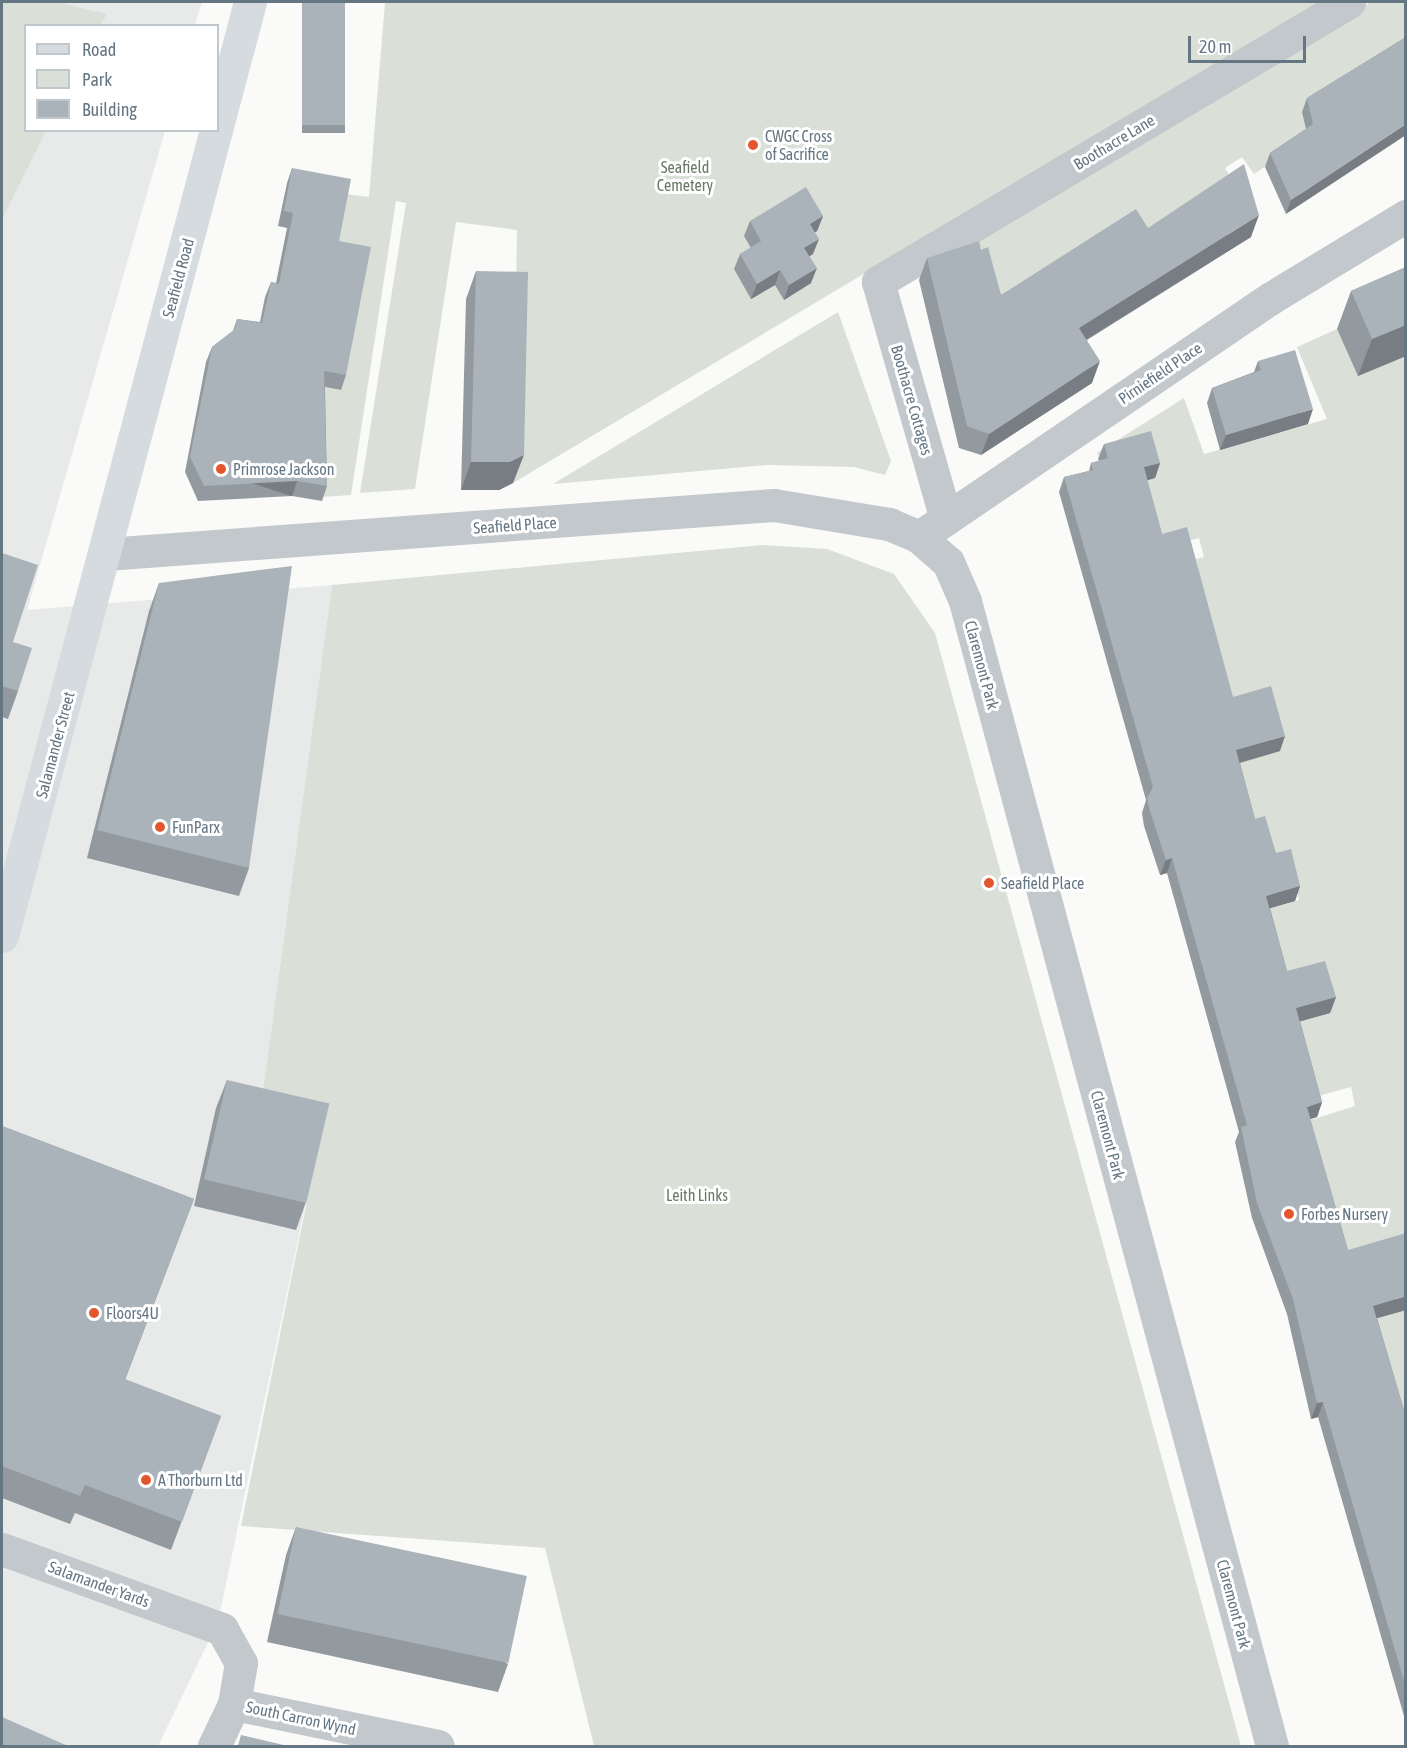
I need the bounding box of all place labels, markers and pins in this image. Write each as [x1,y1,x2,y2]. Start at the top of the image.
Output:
place label: CWGC Cross of Sacrifice [765,126,832,164]
marker: CWGC Cross of Sacrifice [746,138,760,152]
place label: Primrose Jackson [233,459,335,479]
marker: Primrose Jackson [214,462,228,476]
place label: FunParx [172,817,220,837]
marker: FunParx [153,820,167,834]
place label: Seafield Place [1001,873,1084,893]
marker: Seafield Place [982,876,996,890]
place label: Forbes Nursery [1301,1204,1388,1224]
marker: Forbes Nursery [1282,1207,1296,1221]
place label: Floors4U [106,1303,159,1323]
marker: Floors4U [87,1306,101,1320]
place label: A Thorburn Ltd [158,1470,243,1490]
marker: A Thorburn Ltd [139,1473,153,1487]

